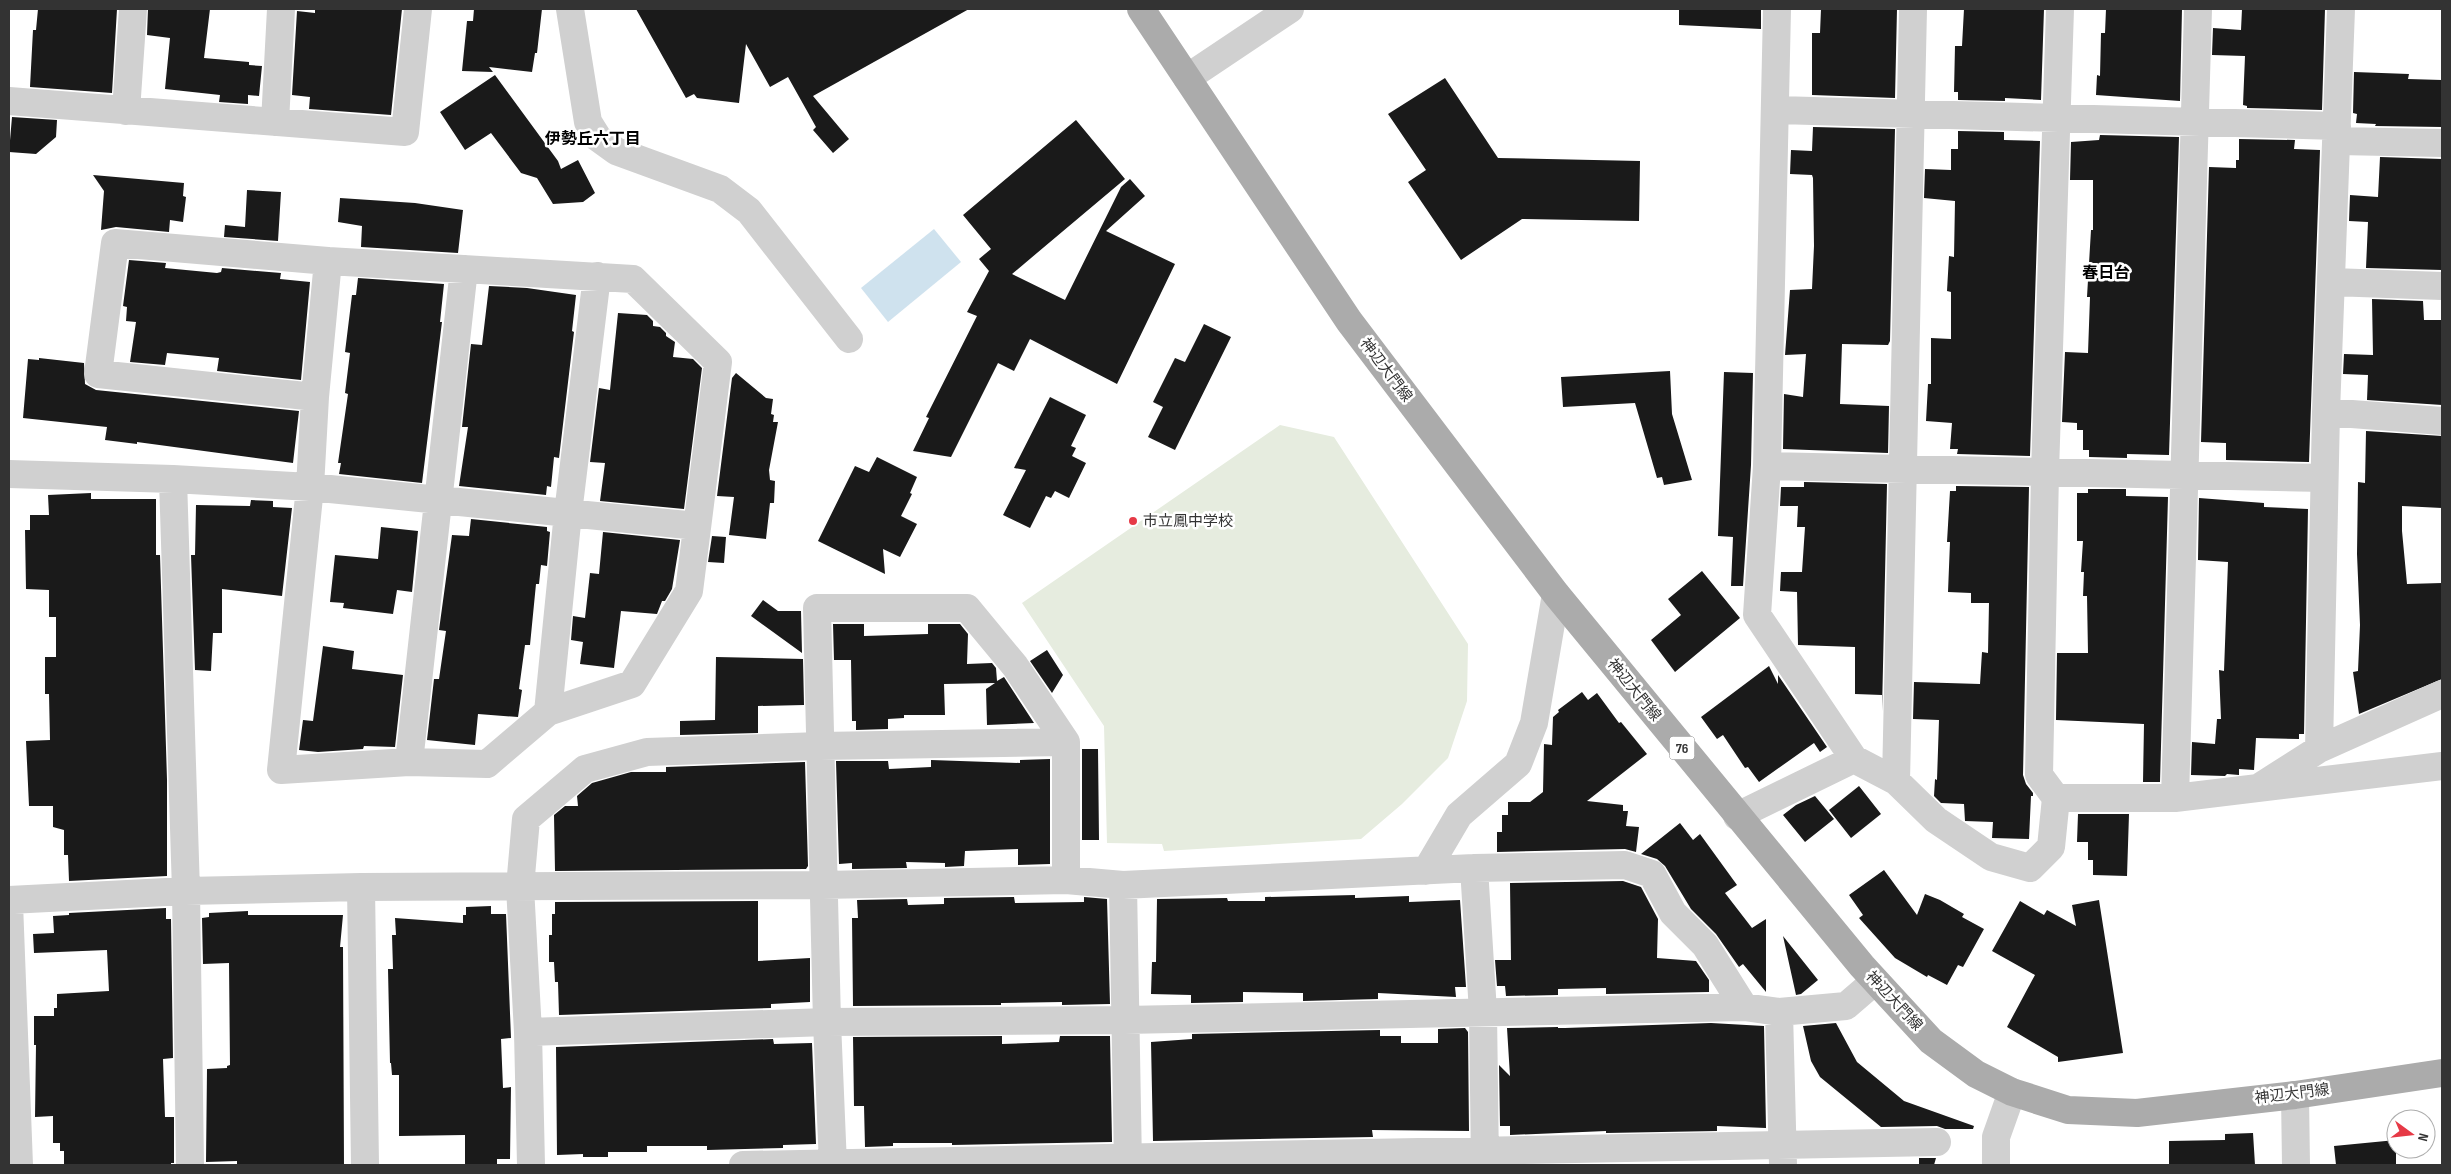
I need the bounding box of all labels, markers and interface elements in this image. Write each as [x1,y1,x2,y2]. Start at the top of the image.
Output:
district label: 伊勢丘六丁目 [544,130,641,149]
district label: 春日台 [2082,264,2130,283]
street label: 神辺大門線 [1356,334,1416,406]
place label: 市立鳳中学校 [1143,512,1233,531]
marker: 市立鳳中学校 [1127,515,1139,527]
street label: 神辺大門線 [1603,655,1665,725]
road number: 76 [1670,736,1694,760]
street label: 神辺大門線 [1861,967,1927,1035]
street label: 神辺大門線 [2254,1080,2330,1108]
north arrow [2386,1109,2436,1159]
text: N [2414,1131,2432,1143]

